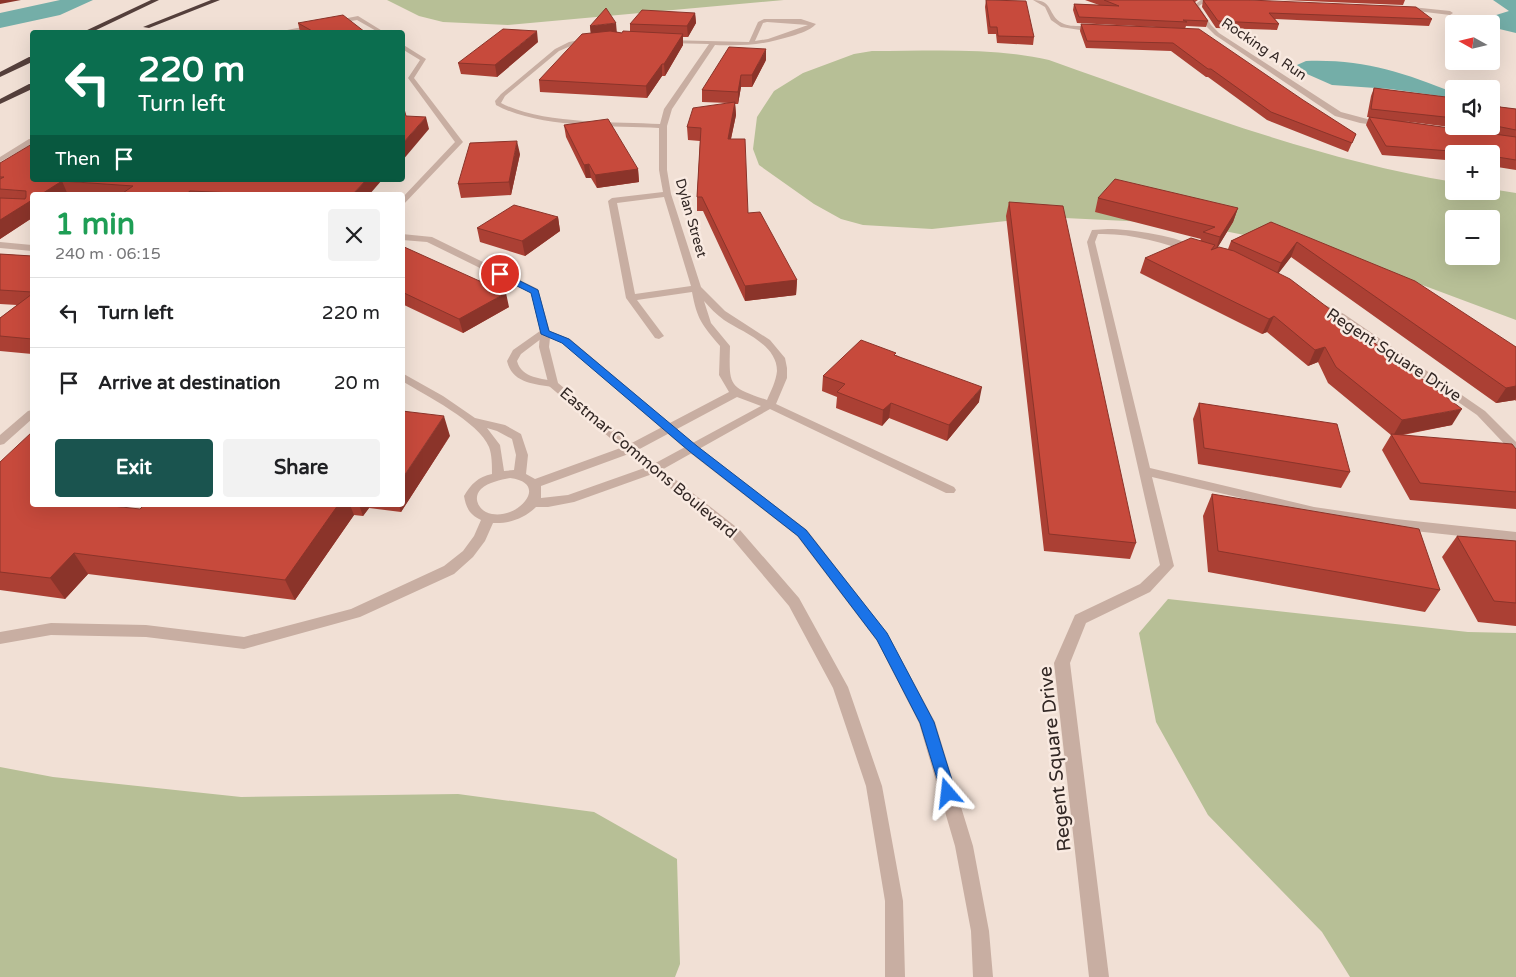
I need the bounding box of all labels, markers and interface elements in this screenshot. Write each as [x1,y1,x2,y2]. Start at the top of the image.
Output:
street label: Rocking A Run [1218,14,1310,84]
north arrow [1445,15,1500,70]
map controls [1445,15,1500,265]
text: 220 m [138,49,245,91]
icon: left [55,50,120,115]
button: sound [1445,80,1500,135]
text: Turn left [138,91,226,117]
icon: arrive [110,145,138,173]
button: + [1445,145,1500,200]
text: Then [55,148,100,170]
street label: Dylan Street [672,176,711,260]
text: 1 min [55,206,135,243]
button: close [328,209,380,261]
button: − [1445,210,1500,265]
text: 240 m · 06:15 [55,244,161,264]
pin [479,253,521,295]
icon: arrive [486,260,514,288]
icon: left [55,299,83,327]
text: Turn left [98,302,174,324]
text: 220 m [322,302,380,324]
street label: Regent Square Drive [1323,304,1465,406]
icon: arrive [55,369,83,397]
text: Arrive at destination [98,372,281,394]
text: 20 m [334,372,380,394]
street label: Eastmar Commons Boulevard [555,383,741,543]
button: Exit [55,439,213,497]
button: Share [223,439,380,497]
street label: Regent Square Drive [1034,665,1076,853]
position arrow [921,766,973,818]

